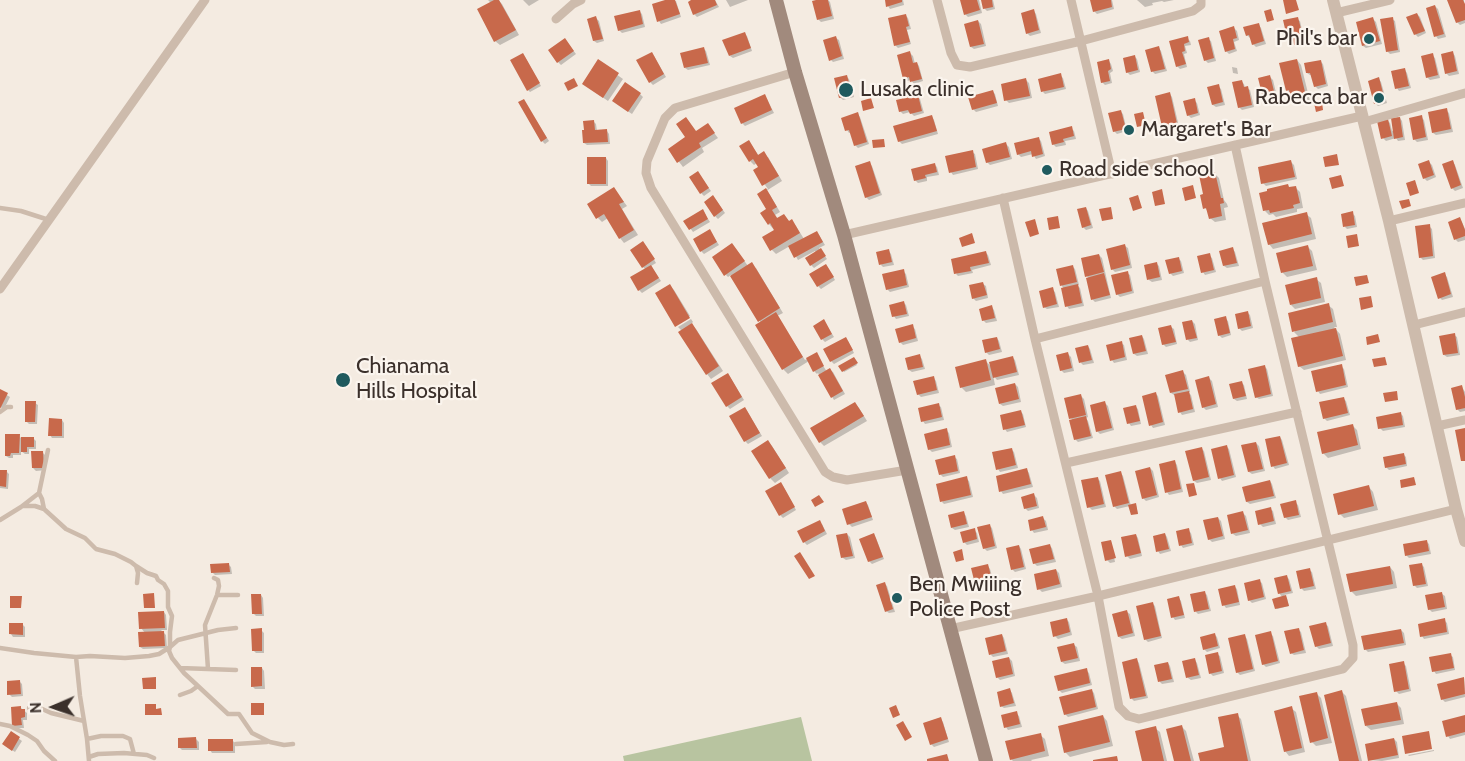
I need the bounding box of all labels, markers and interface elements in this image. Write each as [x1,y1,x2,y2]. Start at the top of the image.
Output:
place label: Phil's bar [1276,26,1357,52]
marker: Phil's bar [1362,32,1376,46]
place label: Lusaka clinic [860,77,974,103]
marker: Lusaka clinic [837,81,855,99]
place label: Rabecca bar [1255,85,1367,111]
marker: Rabecca bar [1372,91,1386,105]
place label: Margaret's Bar [1141,117,1271,143]
marker: Margaret's Bar [1122,123,1136,137]
place label: Road side school [1059,157,1214,183]
marker: Road side school [1040,163,1054,177]
place label: Chianama Hills Hospital [356,354,477,406]
marker: Chianama Hills Hospital [334,371,352,389]
place label: Ben Mwiiing Police Post [909,572,1021,624]
marker: Ben Mwiiing Police Post [890,591,904,605]
north arrow [24,677,84,737]
text: N [26,702,45,714]

